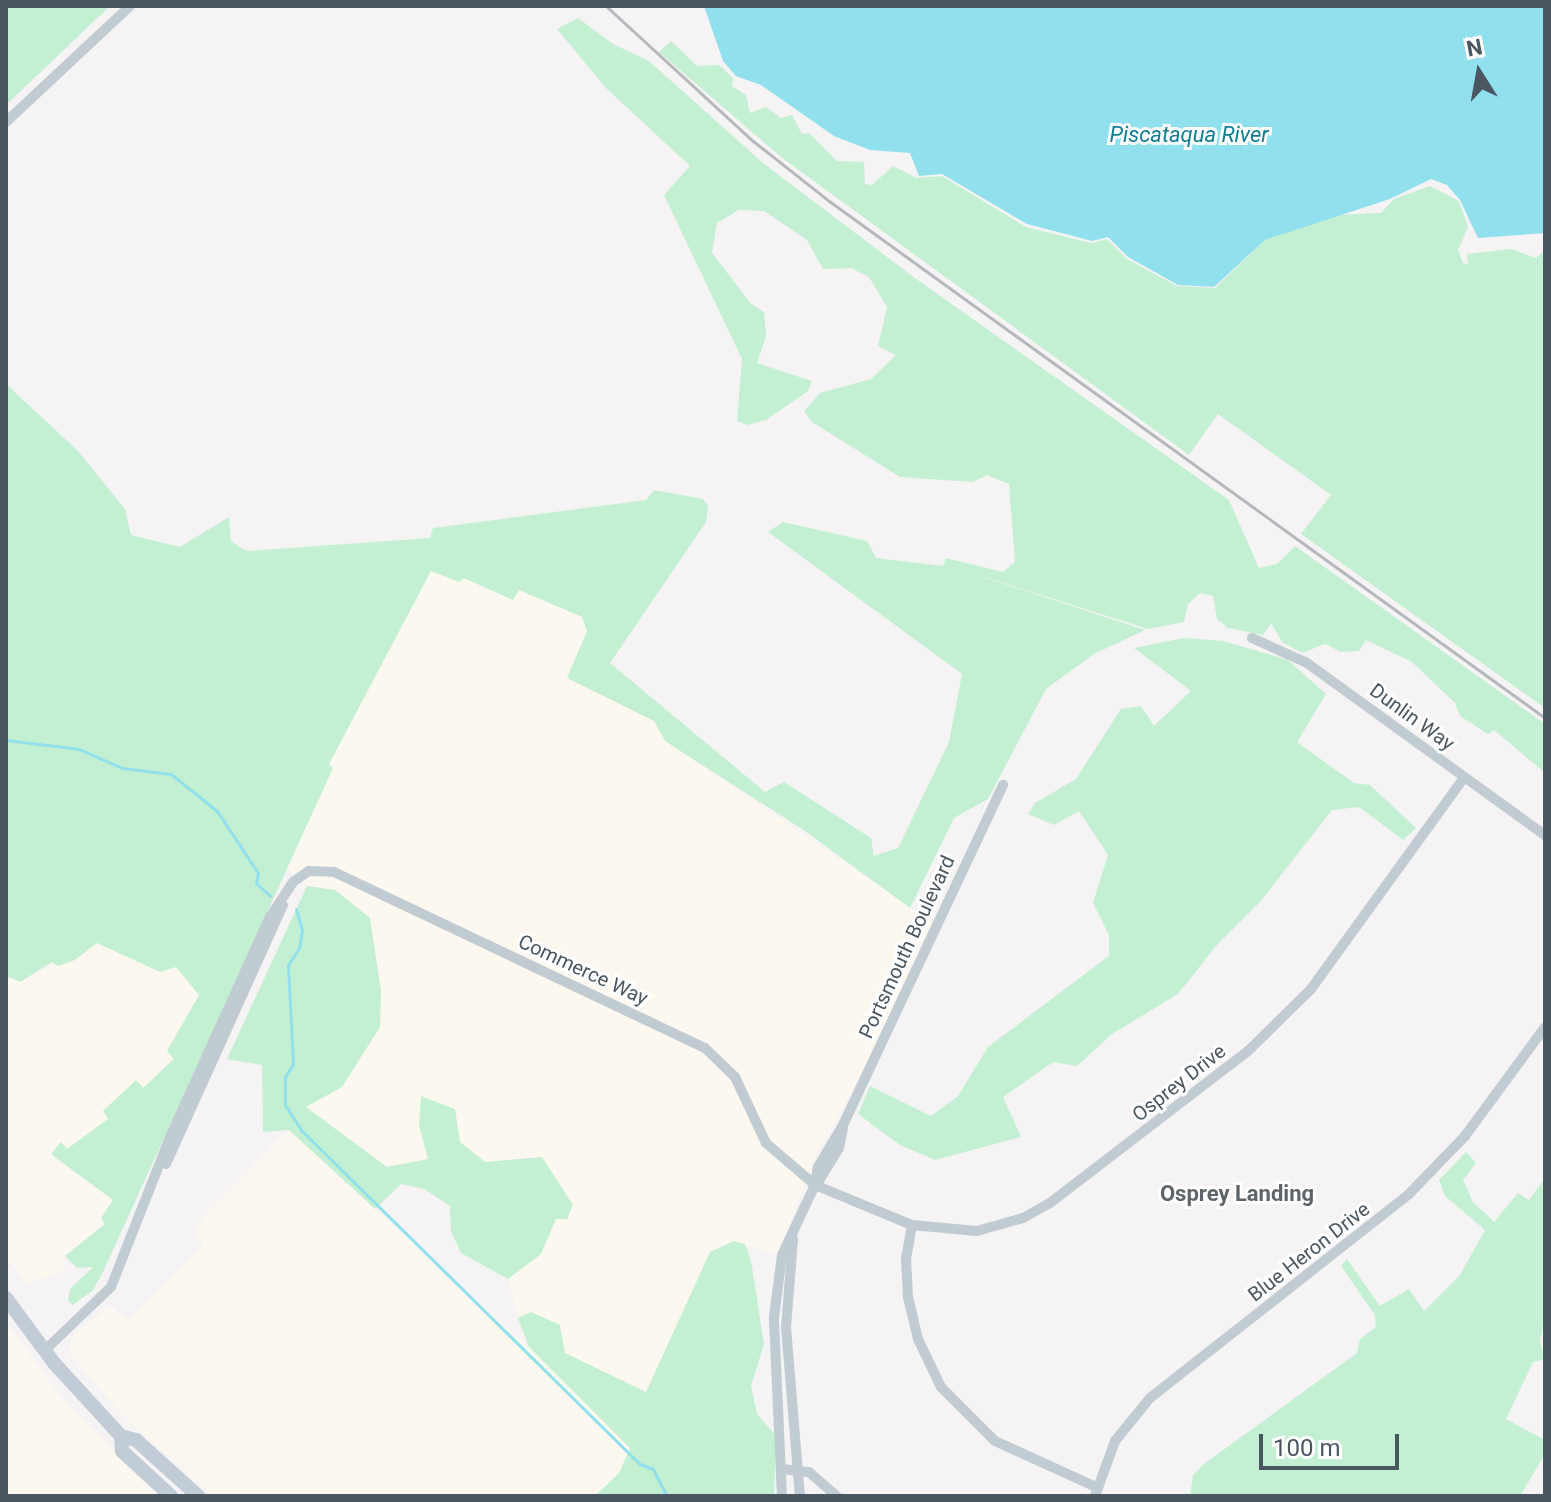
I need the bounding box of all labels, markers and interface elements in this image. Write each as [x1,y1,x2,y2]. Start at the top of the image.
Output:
north arrow [1439,32,1519,112]
text: N [1464,34,1484,62]
water label: Piscataqua River [1109,122,1269,148]
street label: Dunlin Way [1365,678,1459,756]
street label: Portsmouth Boulevard [854,852,960,1042]
street label: Commerce Way [514,929,652,1011]
street label: Osprey Drive [1128,1039,1230,1127]
district label: Osprey Landing [1160,1181,1314,1207]
street label: Blue Heron Drive [1243,1197,1375,1307]
scale bar [1263,1418,1403,1468]
text: 100 m [1273,1434,1340,1462]

